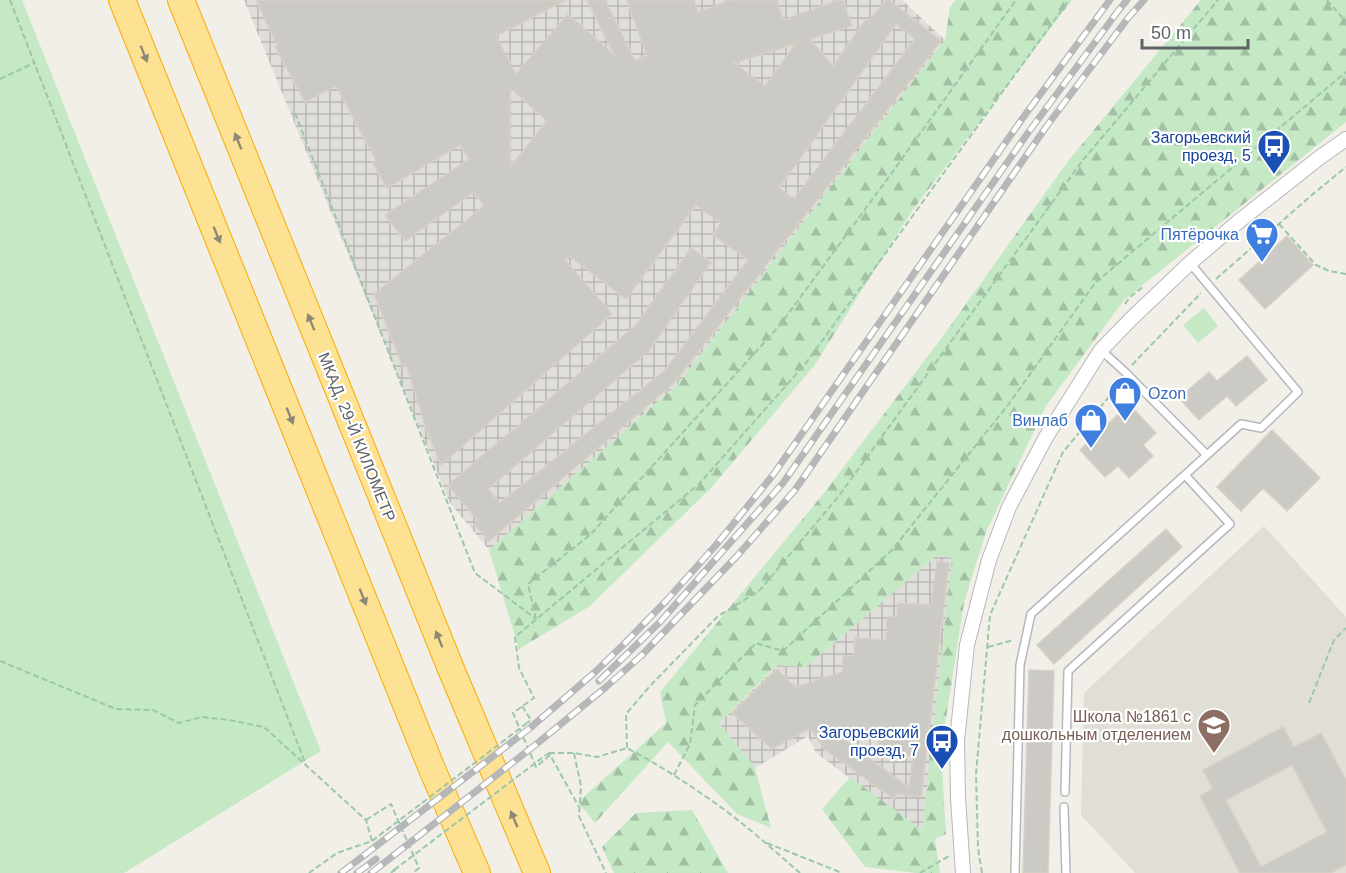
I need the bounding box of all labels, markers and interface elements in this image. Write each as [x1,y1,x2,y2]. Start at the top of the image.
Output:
scale bar [1142,12,1248,50]
text: 50 m [1151,23,1191,43]
one-way arrow [139,46,149,64]
bus stop icon: Загорьевский проезд, 5 [1256,128,1292,175]
place label: Загорьевский проезд, 5 [1151,129,1251,164]
one-way arrow [233,132,242,150]
supermarket icon: Пятёрочка [1244,216,1280,263]
one-way arrow [212,226,222,244]
place label: Пятёрочка [1161,226,1239,243]
one-way arrow [306,313,315,331]
street label: МКАД, 29-Й КИЛОМЕТР [315,350,400,524]
shop icon: Ozon [1107,375,1143,422]
place label: Ozon [1148,385,1186,402]
shop icon: Винлаб [1073,402,1109,449]
one-way arrow [285,407,295,425]
place label: Винлаб [1012,412,1068,429]
one-way arrow [358,588,368,606]
one-way arrow [434,630,443,648]
school or university icon: Школа №1861 с дошкольным отделением [1196,707,1232,754]
place label: Школа №1861 с дошкольным отделением [1002,708,1191,743]
bus stop icon: Загорьевский проезд, 7 [924,723,960,770]
place label: Загорьевский проезд, 7 [819,724,919,759]
one-way arrow [509,810,518,828]

